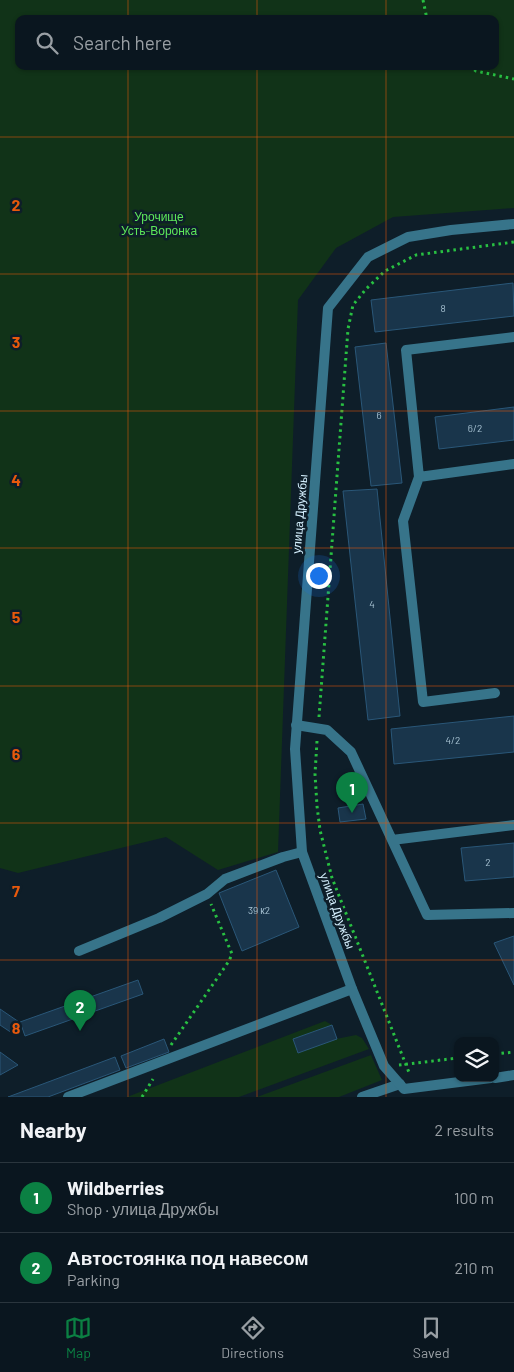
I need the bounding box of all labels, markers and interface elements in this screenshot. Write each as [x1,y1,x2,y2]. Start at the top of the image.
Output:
search box [15,15,499,70]
icon: search [33,29,61,57]
text: Search here [73,31,172,54]
text: 2 [12,195,21,214]
park label: Урочище Усть-Воронка [121,209,197,238]
house number: 8 [440,302,446,314]
text: 3 [12,332,20,351]
house number: 6 [376,409,382,421]
house number: 6/2 [468,422,482,434]
text: 4 [11,470,21,489]
street label: улица Дружбы [289,474,310,554]
your location [306,563,332,589]
house number: 4 [369,598,375,610]
text: 5 [12,607,21,626]
house number: 4/2 [446,734,460,746]
text: 6 [12,744,21,763]
pin: 1 [336,772,368,813]
house number: 2 [485,856,491,868]
street label: улица Дружбы [317,871,358,951]
text: 7 [12,881,20,900]
house number: 39 к2 [248,904,270,916]
pin: 2 [64,990,96,1031]
text: 8 [12,1018,21,1037]
map controls [454,1037,499,1082]
button: layers [454,1037,499,1082]
text: Nearby [20,1117,86,1142]
text: 2 results [435,1120,494,1139]
text: Wildberries [67,1176,164,1199]
text: 1 [33,1188,39,1207]
text: 100 m [454,1188,494,1207]
text: Shop · улица Дружбы [67,1199,219,1218]
text: Автостоянка под навесом [67,1246,308,1269]
text: 2 [32,1258,40,1277]
text: 210 m [455,1258,494,1277]
text: Parking [67,1270,120,1289]
tab: Map [64,1314,92,1361]
tab: Directions [221,1314,284,1361]
tab: Saved [413,1314,450,1361]

